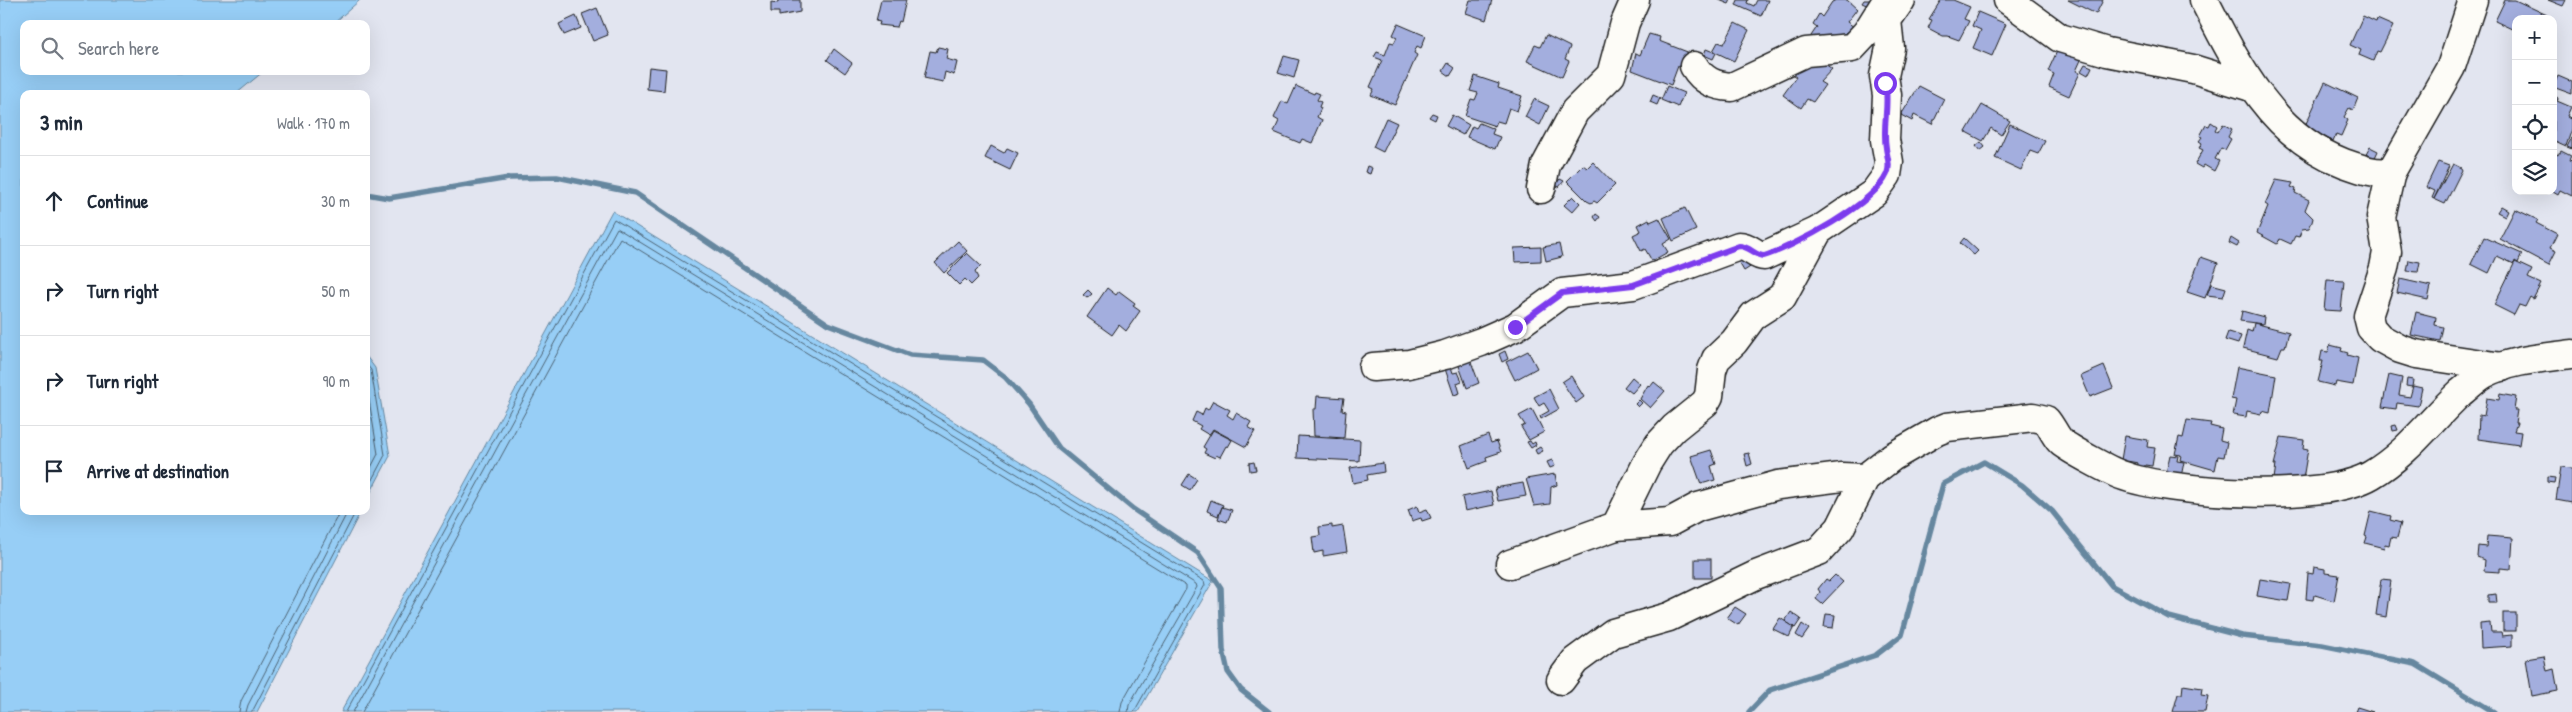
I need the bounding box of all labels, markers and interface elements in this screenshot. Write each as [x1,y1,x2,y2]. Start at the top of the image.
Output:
map controls [2512,15,2557,195]
button: + [2512,15,2557,60]
search box [20,20,370,75]
icon: search [38,34,66,62]
text: Search here [78,35,159,61]
button: − [2512,60,2557,105]
route start [1874,72,1897,95]
button: locate [2512,105,2557,150]
text: 3 min [40,108,83,137]
text: Walk · 170 m [277,112,350,134]
button: layers [2512,150,2557,195]
icon: ahead [40,187,68,215]
text: Continue [87,188,148,214]
text: 30 m [321,190,350,212]
icon: right [40,277,68,305]
text: Turn right [87,278,158,304]
text: 50 m [322,280,350,302]
route end [1504,316,1527,339]
icon: right [40,367,68,395]
text: Turn right [87,368,158,394]
text: 90 m [322,370,350,392]
icon: arrive [40,457,68,485]
text: Arrive at destination [87,458,229,484]

